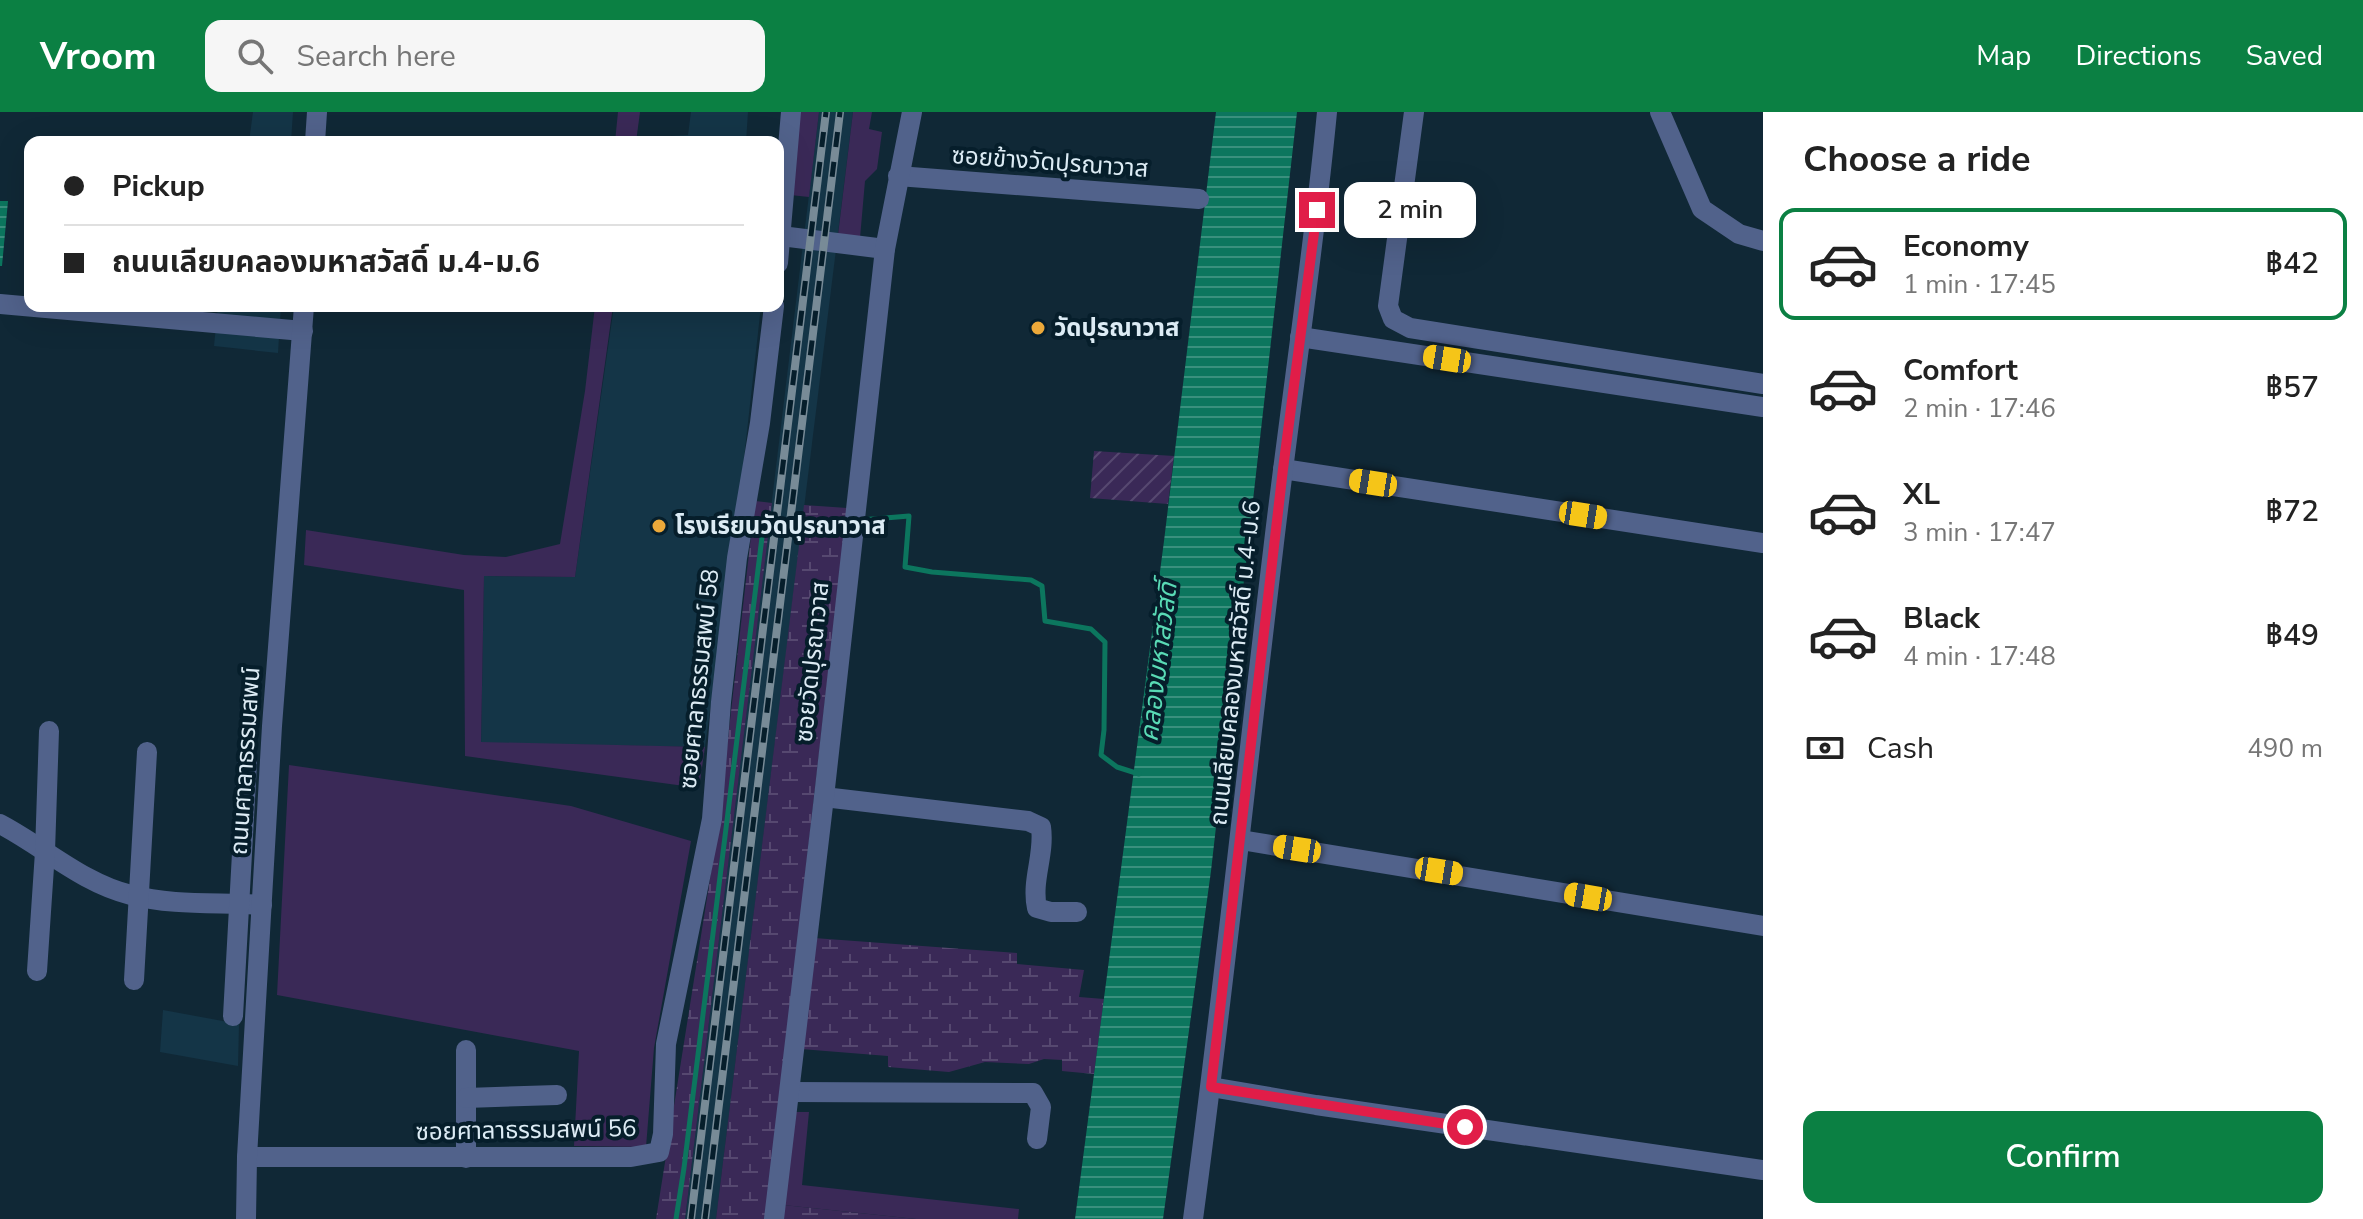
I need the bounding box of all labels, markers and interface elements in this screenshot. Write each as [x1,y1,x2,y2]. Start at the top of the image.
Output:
search box [205,20,765,92]
text: Vroom [40,31,157,82]
icon: search [233,34,277,78]
text: Search here [297,36,456,77]
text: Map [1976,37,2031,75]
text: Directions [2075,37,2202,75]
text: Saved [2246,37,2323,75]
text: Choose a ride [1803,135,2031,184]
street label: ซอยข้างวัดปุรณาวาส [951,139,1149,185]
text: Pickup [112,166,205,207]
callout: 2 min [1345,182,1477,238]
route end [1299,192,1335,228]
text: 2 min [1377,192,1443,227]
text: Economy [1903,226,2029,267]
icon: car [1807,228,1879,300]
text: ถนนเลียบคลองมหาสวัสดิ์ ม.4-ม.6 [112,242,540,283]
text: ฿42 [2266,243,2319,284]
text: 1 min · 17:45 [1903,267,2056,302]
place label: วัดปุรณาวาส [1054,312,1179,344]
marker: วัดปุรณาวาส [1029,319,1047,337]
car [1421,343,1473,375]
text: Comfort [1903,350,2018,391]
icon: car [1807,352,1879,424]
text: ฿57 [2266,367,2319,408]
text: 2 min · 17:46 [1903,391,2056,426]
car [1347,467,1399,499]
text: XL [1903,474,1940,515]
icon: car [1807,476,1879,548]
text: ฿72 [2266,491,2319,532]
street label: ถนนเลียบคลองมหาสวัสดิ์ ม.4-ม.6 [1202,499,1268,827]
car [1557,499,1609,531]
place label: โรงเรียนวัดปุรณาวาส [675,510,886,542]
text: 3 min · 17:47 [1903,515,2056,550]
marker: โรงเรียนวัดปุรณาวาส [650,517,668,535]
street label: ซอยศาลาธรรมสพน์ 58 [672,567,726,791]
water label: คลองมหาสวัสดิ์ [1131,574,1186,744]
street label: ซอยวัดปุรณาวาส [788,580,836,744]
text: Black [1903,598,1980,639]
icon: car [1807,600,1879,672]
text: ฿49 [2266,615,2319,656]
text: 4 min · 17:48 [1903,639,2056,674]
street label: ถนนศาลาธรรมสพน์ [222,666,268,856]
icon: cash [1803,726,1847,770]
text: Cash [1867,728,1934,769]
text: 490 m [2247,731,2323,766]
car [1271,833,1323,865]
car [1413,855,1465,887]
car [1562,881,1614,913]
route start [1447,1109,1483,1145]
button: Confirm [1803,1111,2323,1203]
street label: ซอยศาลาธรรมสพน์ 56 [415,1112,637,1148]

